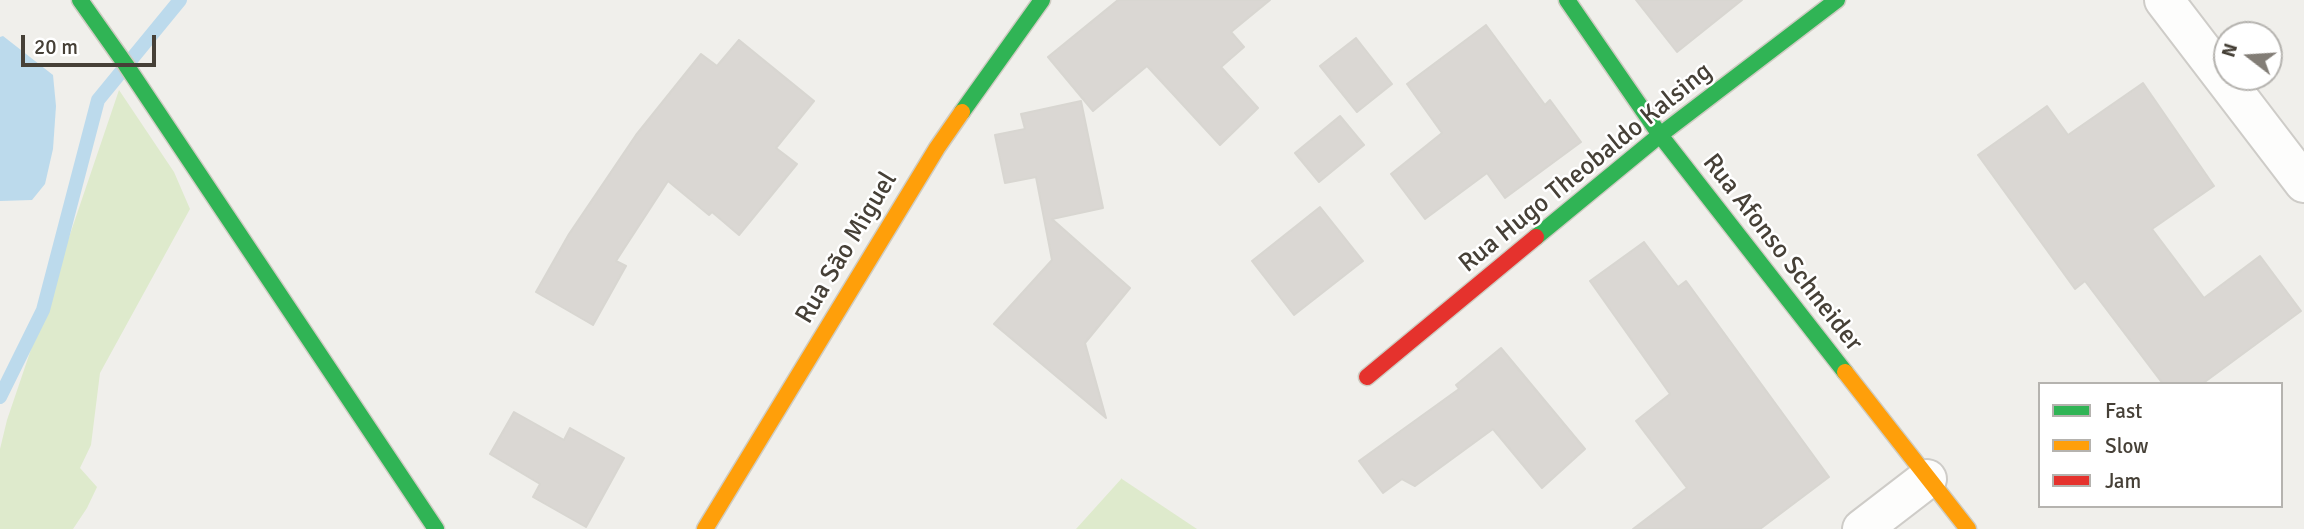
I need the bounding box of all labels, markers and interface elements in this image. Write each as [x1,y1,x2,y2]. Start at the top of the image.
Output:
scale bar [24,21,159,65]
north arrow [2213,21,2283,91]
text: 20 m [34,34,78,60]
text: N [2216,41,2243,60]
street label: Rua Hugo Theobaldo Kalsing [1453,56,1719,280]
street label: Rua Afonso Schneider [1695,148,1869,358]
street label: Rua São Miguel [789,166,905,330]
legend [2038,382,2283,508]
text: Fast [2105,398,2142,424]
text: Slow [2105,433,2149,459]
text: Jam [2105,468,2141,494]

